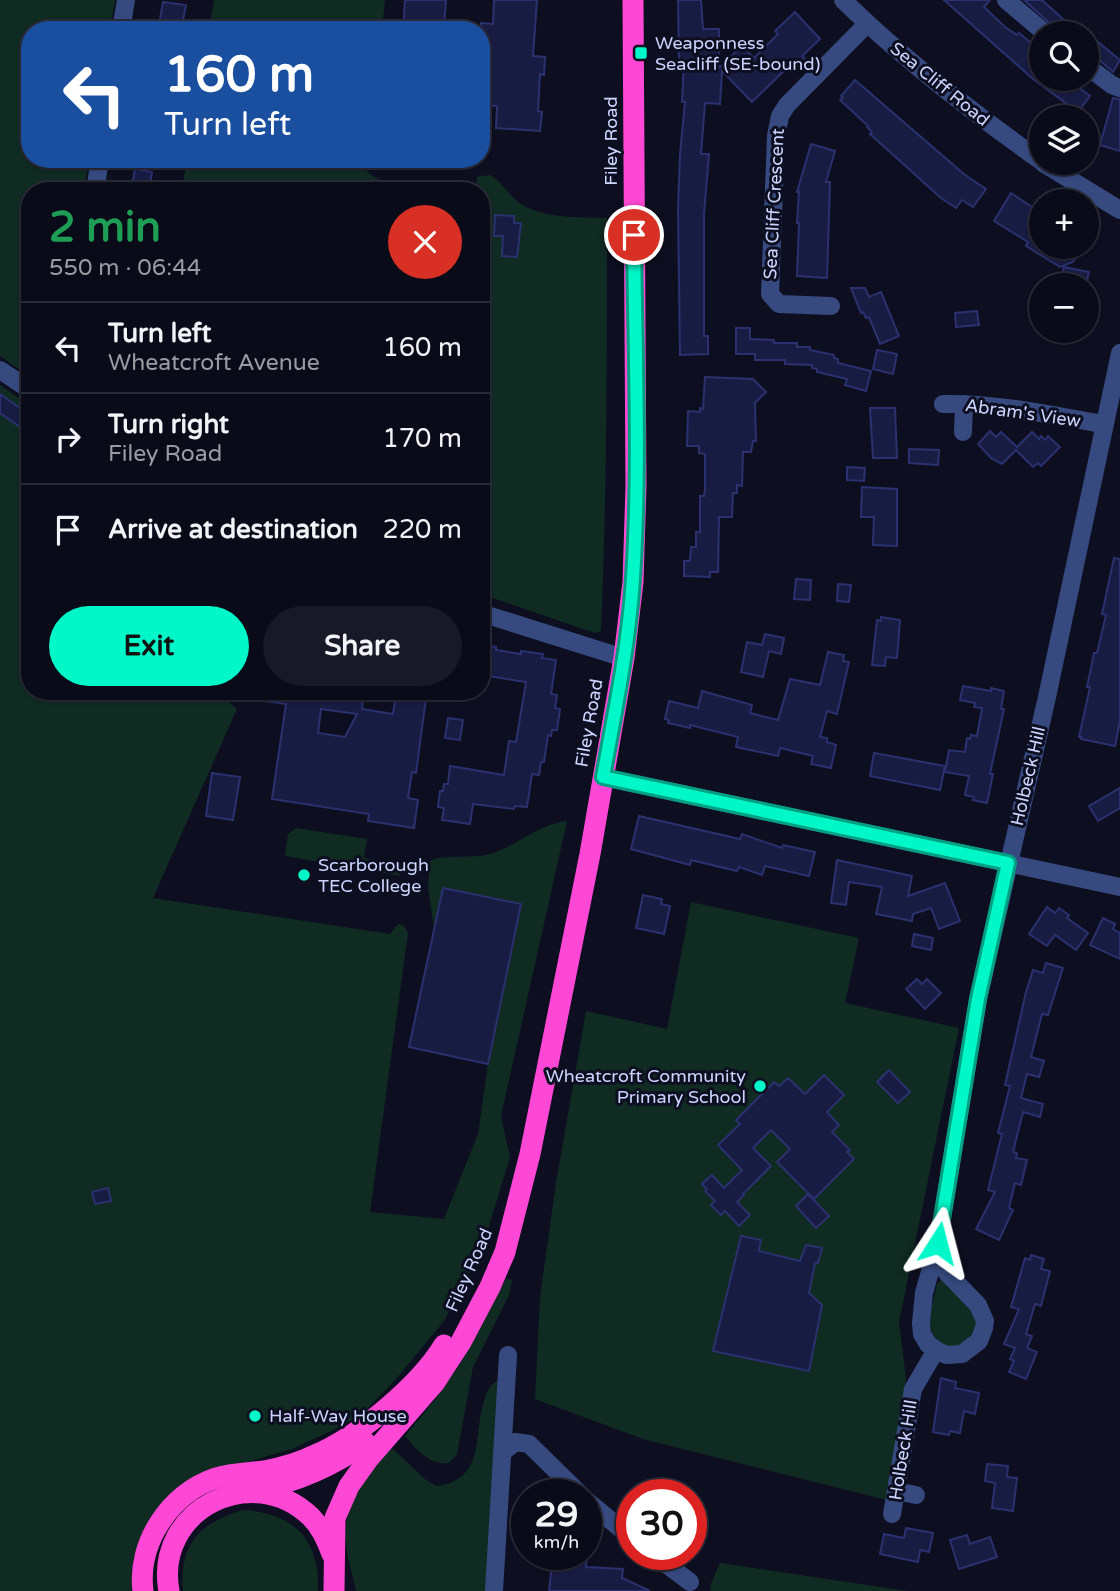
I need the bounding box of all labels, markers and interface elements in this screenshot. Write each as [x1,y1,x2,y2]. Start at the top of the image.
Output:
map controls [1029,21,1099,343]
button: search [1029,21,1099,91]
place label: Weaponness Seacliff (SE-bound) [655,32,820,75]
street label: Sea Cliff Road [886,37,994,131]
marker: Weaponness Seacliff (SE-bound) [633,45,649,61]
text: 160 m [164,46,314,105]
icon: left [49,49,140,140]
street label: Filey Road [600,96,622,186]
button: layers [1029,105,1099,175]
text: Turn left [164,106,291,144]
street label: Sea Cliff Crescent [759,128,789,280]
button: + [1029,189,1099,259]
text: 2 min [49,202,161,253]
button: close [388,205,462,279]
pin [604,205,664,265]
icon: arrive [615,216,653,254]
text: 550 m · 06:44 [49,254,201,282]
button: − [1029,273,1099,343]
text: Turn left [108,318,211,349]
icon: left [49,329,87,367]
text: 160 m [382,332,462,363]
text: Wheatcroft Avenue [108,349,320,377]
street label: Abram's View [964,394,1082,432]
text: Turn right [108,409,229,440]
icon: right [49,420,87,458]
text: 170 m [382,423,462,454]
text: Filey Road [108,440,222,468]
icon: arrive [49,511,87,549]
text: Arrive at destination [108,514,358,545]
text: 220 m [382,514,462,545]
button: Exit [49,606,249,686]
button: Share [263,606,462,686]
street label: Filey Road [570,677,608,769]
street label: Holbeck Hill [1006,724,1050,828]
place label: Scarborough TEC College [318,854,429,897]
marker: Scarborough TEC College [296,867,312,883]
place label: Wheatcroft Community Primary School [546,1065,746,1108]
marker: Wheatcroft Community Primary School [752,1078,768,1094]
position arrow [901,1206,975,1280]
street label: Filey Road [441,1225,497,1315]
street label: Holbeck Hill [884,1398,922,1502]
place label: Half-Way House [269,1405,407,1427]
marker: Half-Way House [247,1408,263,1424]
speed limit sign: 30 [616,1479,707,1570]
text: 29 [535,1494,578,1536]
text: km/h [534,1531,579,1553]

